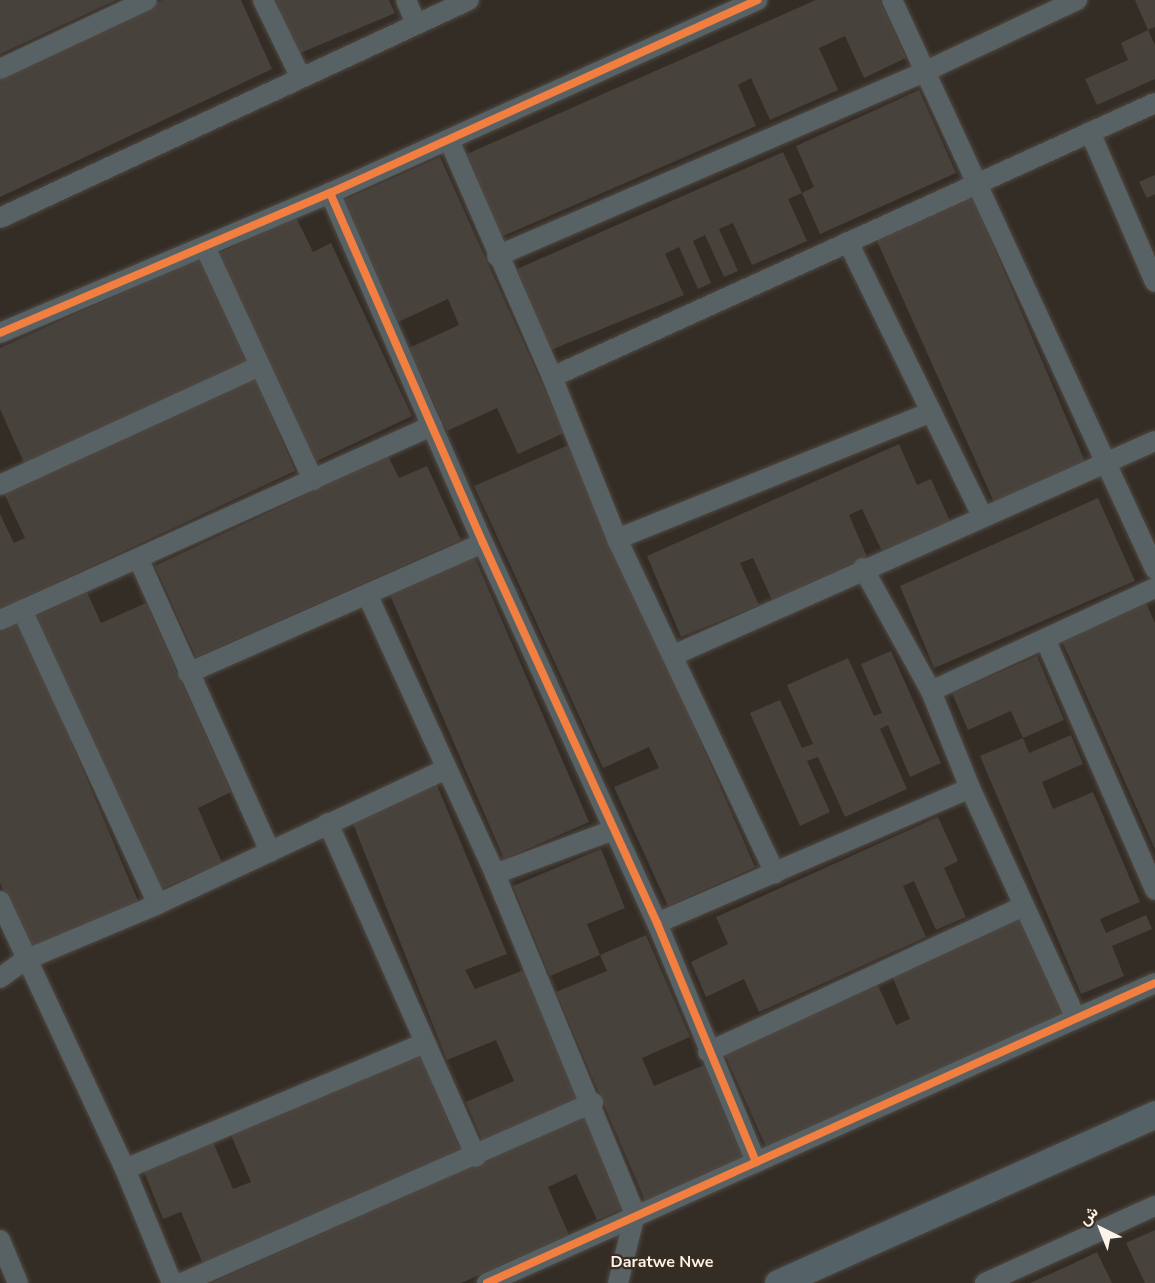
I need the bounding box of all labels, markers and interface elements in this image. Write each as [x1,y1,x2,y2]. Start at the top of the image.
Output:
north arrow [1071,1199,1131,1259]
text: ش [1074,1201,1103,1230]
district label: Daratwe Nwe [611,1252,713,1272]

